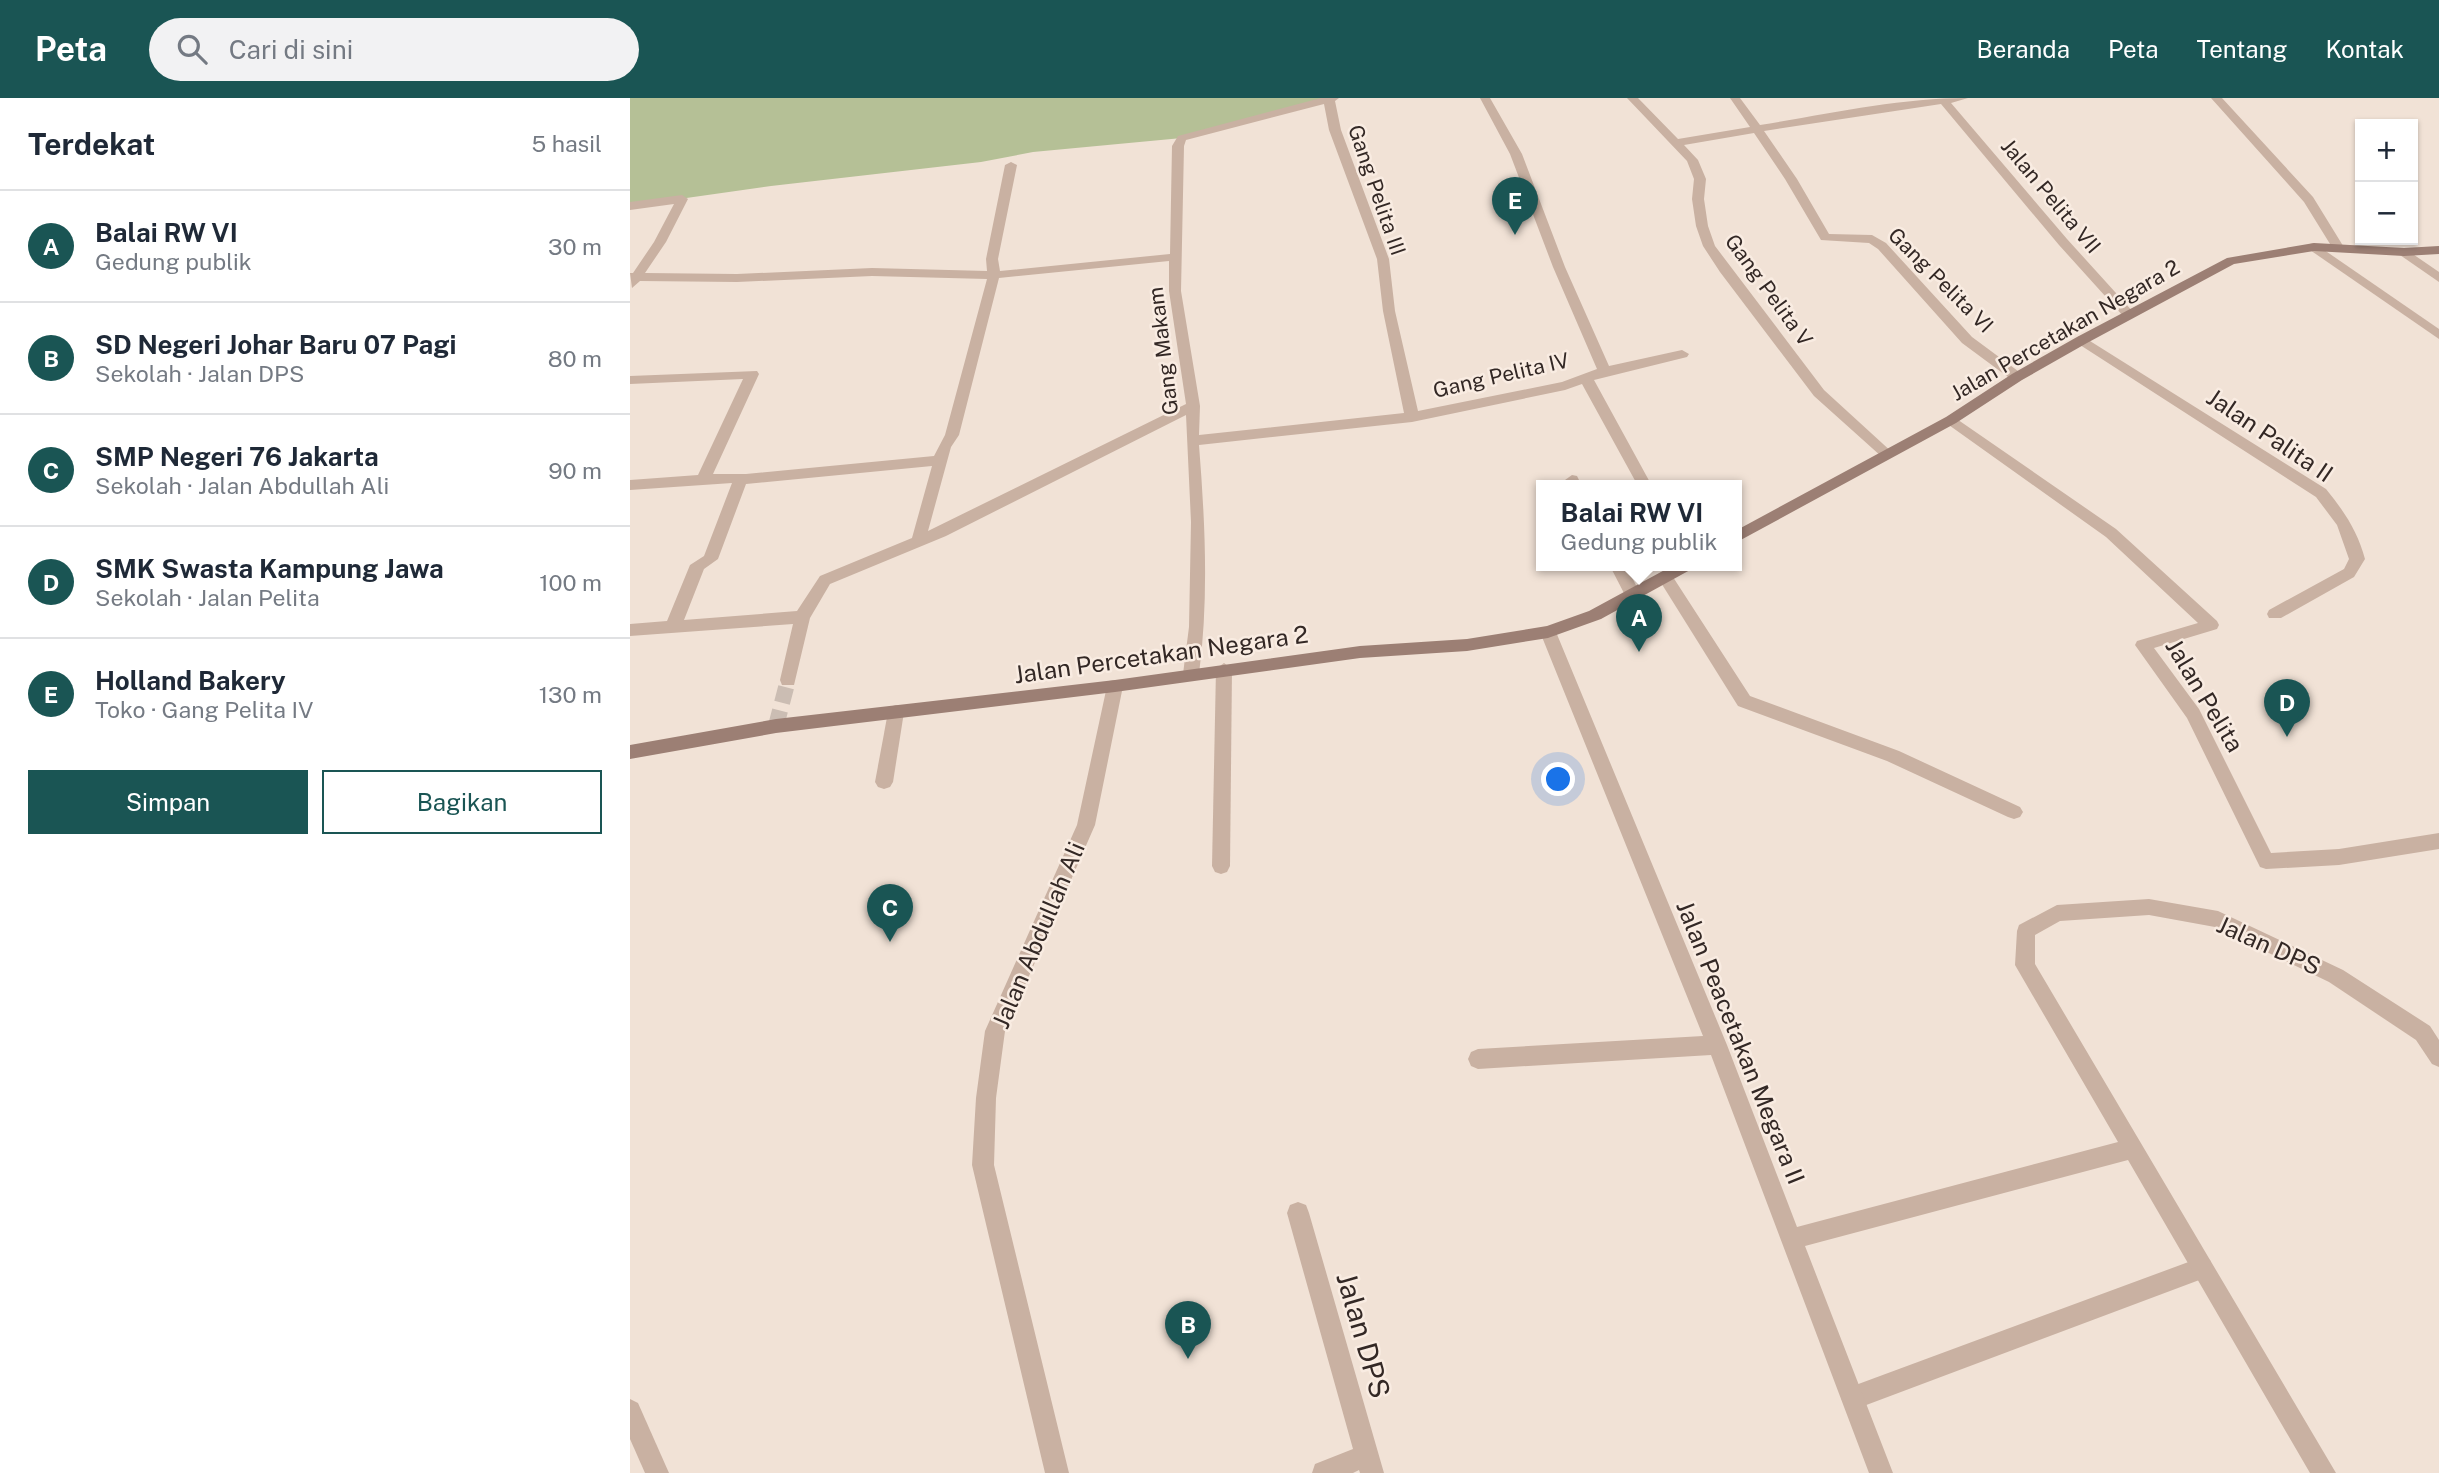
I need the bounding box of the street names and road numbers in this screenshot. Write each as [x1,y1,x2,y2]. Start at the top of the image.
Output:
street label: Gang Pelita III [1343,121,1411,259]
street label: Jalan Pelita VII [1996,134,2106,258]
street label: Gang Pelita VI [1883,222,1999,338]
street label: Gang Pelita V [1720,229,1818,351]
street label: Jalan Percetakan Negara 2 [1946,254,2184,406]
street label: Gang Makam [1143,286,1183,416]
street label: Gang Pelita IV [1431,347,1571,403]
street label: Jalan Palita II [2202,383,2338,487]
street label: Jalan Percetakan Negara 2 [1012,619,1310,689]
street label: Jalan Pelita [2160,633,2250,757]
street label: Jalan Abdullah Ali [986,838,1090,1032]
street label: Jalan Peacetakan Megara II [1671,896,1811,1188]
street label: Jalan DPS [2213,910,2325,980]
street label: Jalan DPS [1330,1268,1398,1402]

